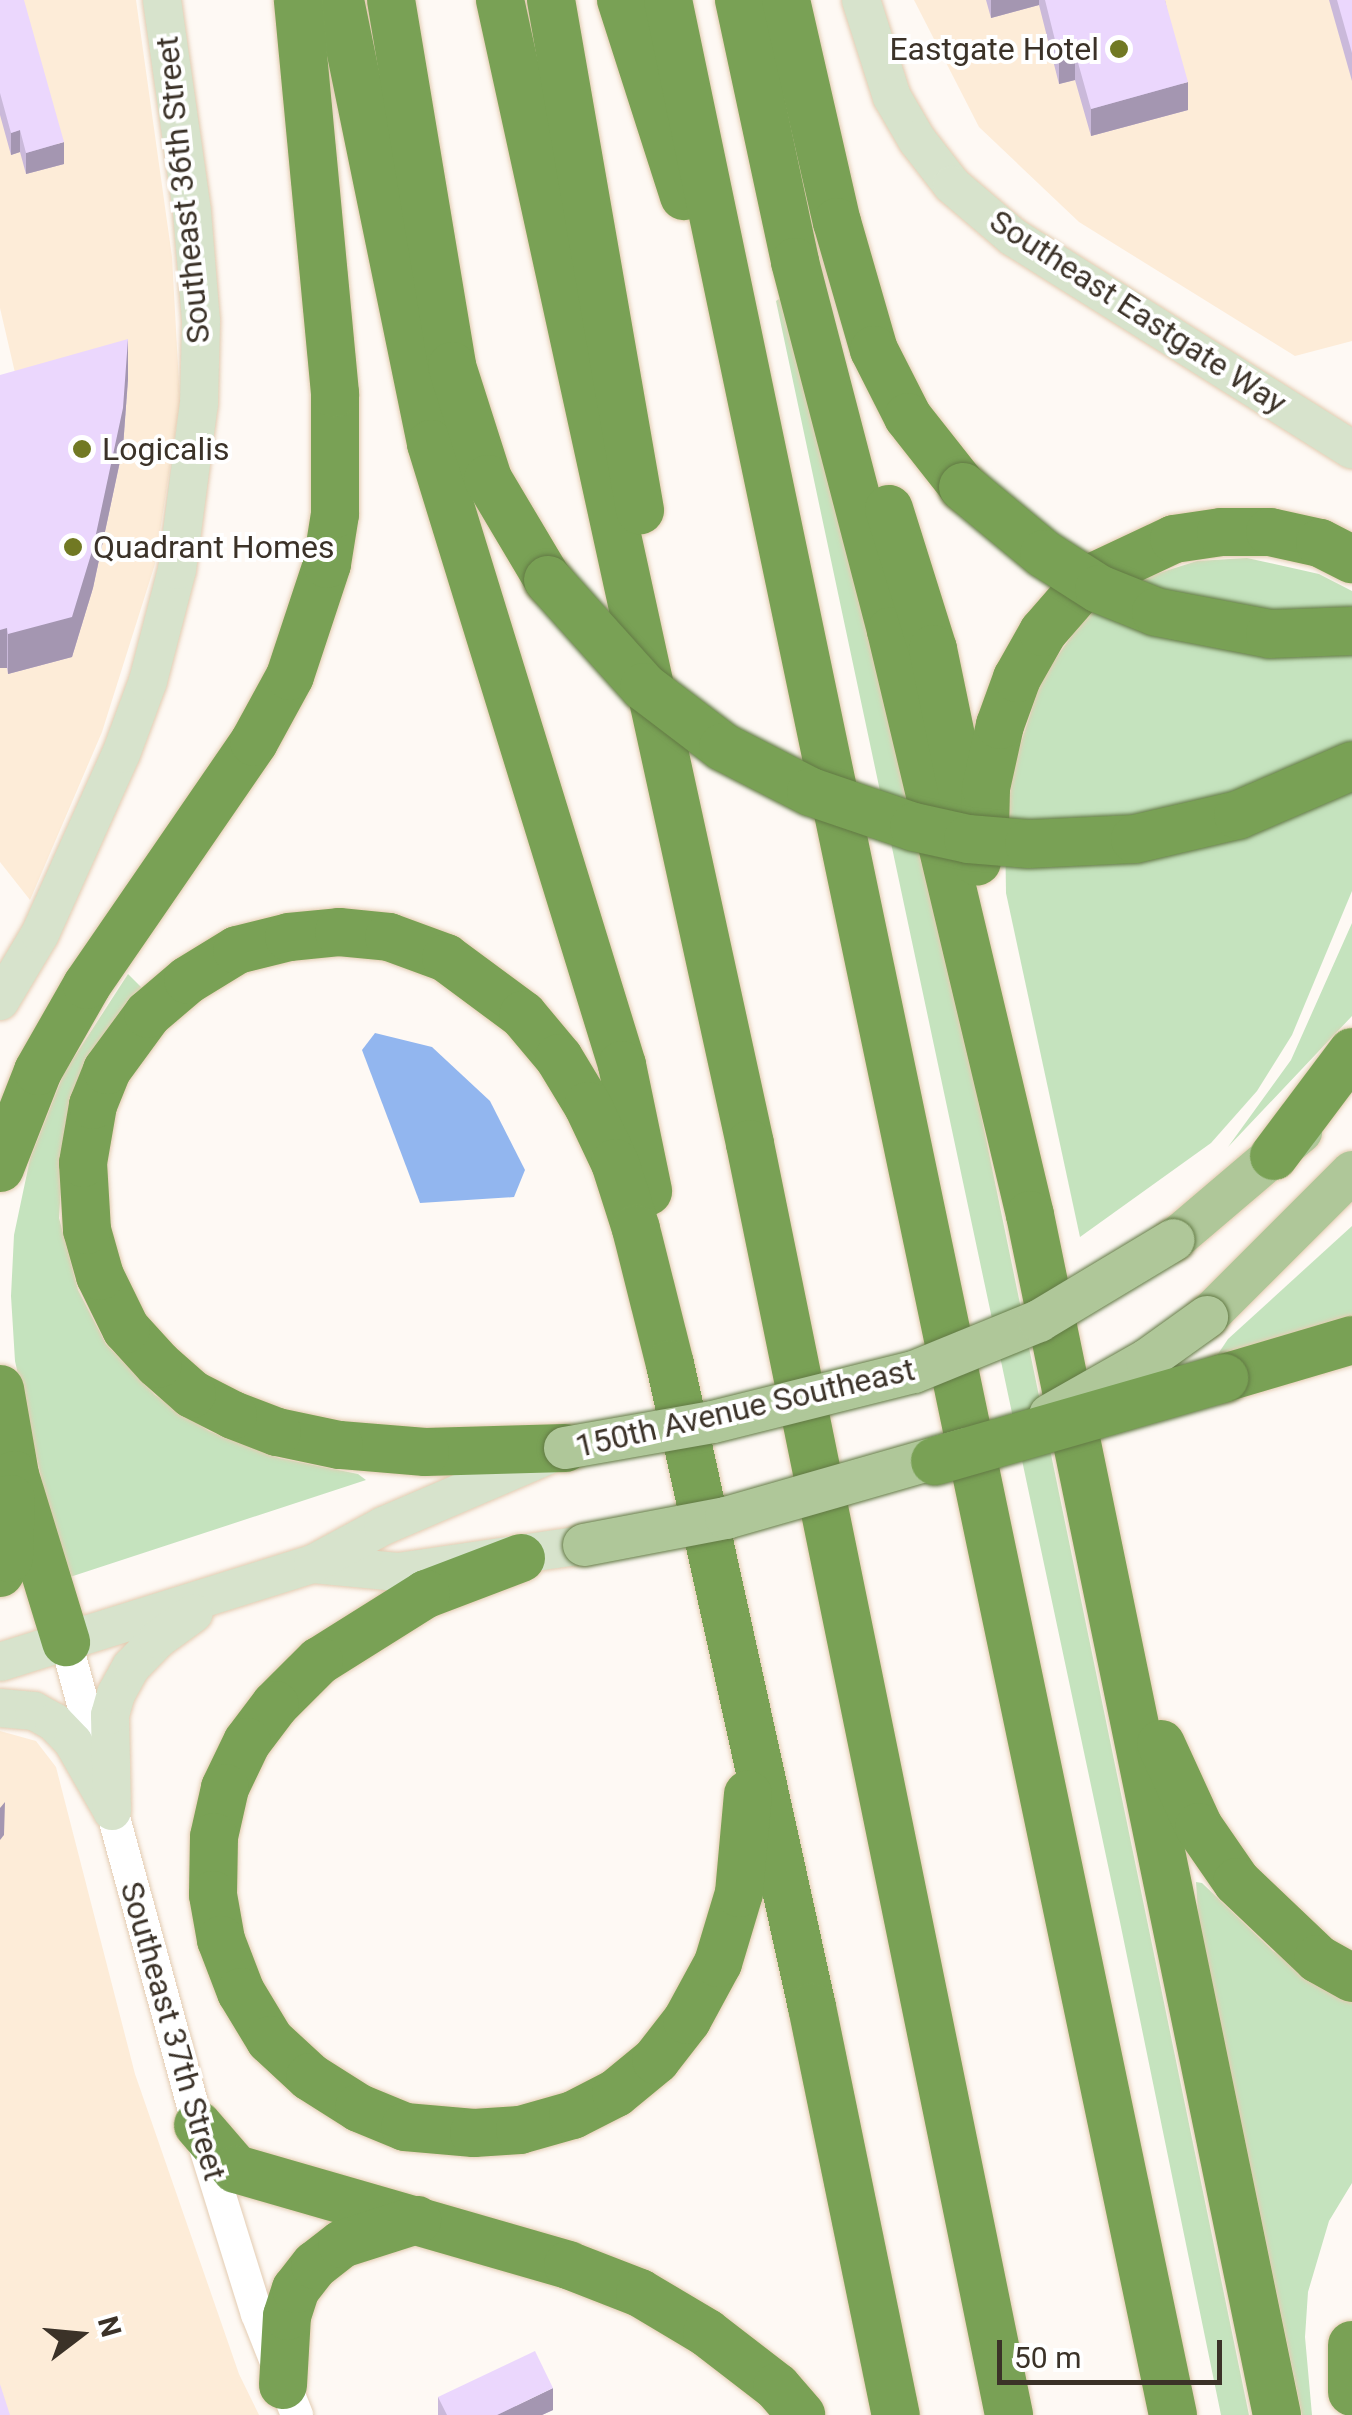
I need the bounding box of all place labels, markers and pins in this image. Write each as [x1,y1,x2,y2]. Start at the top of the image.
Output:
place label: Eastgate Hotel [889,30,1099,68]
marker: Eastgate Hotel [1108,38,1130,60]
place label: Logicalis [102,430,229,468]
marker: Logicalis [71,438,93,460]
place label: Quadrant Homes [93,528,334,566]
marker: Quadrant Homes [62,536,84,558]

